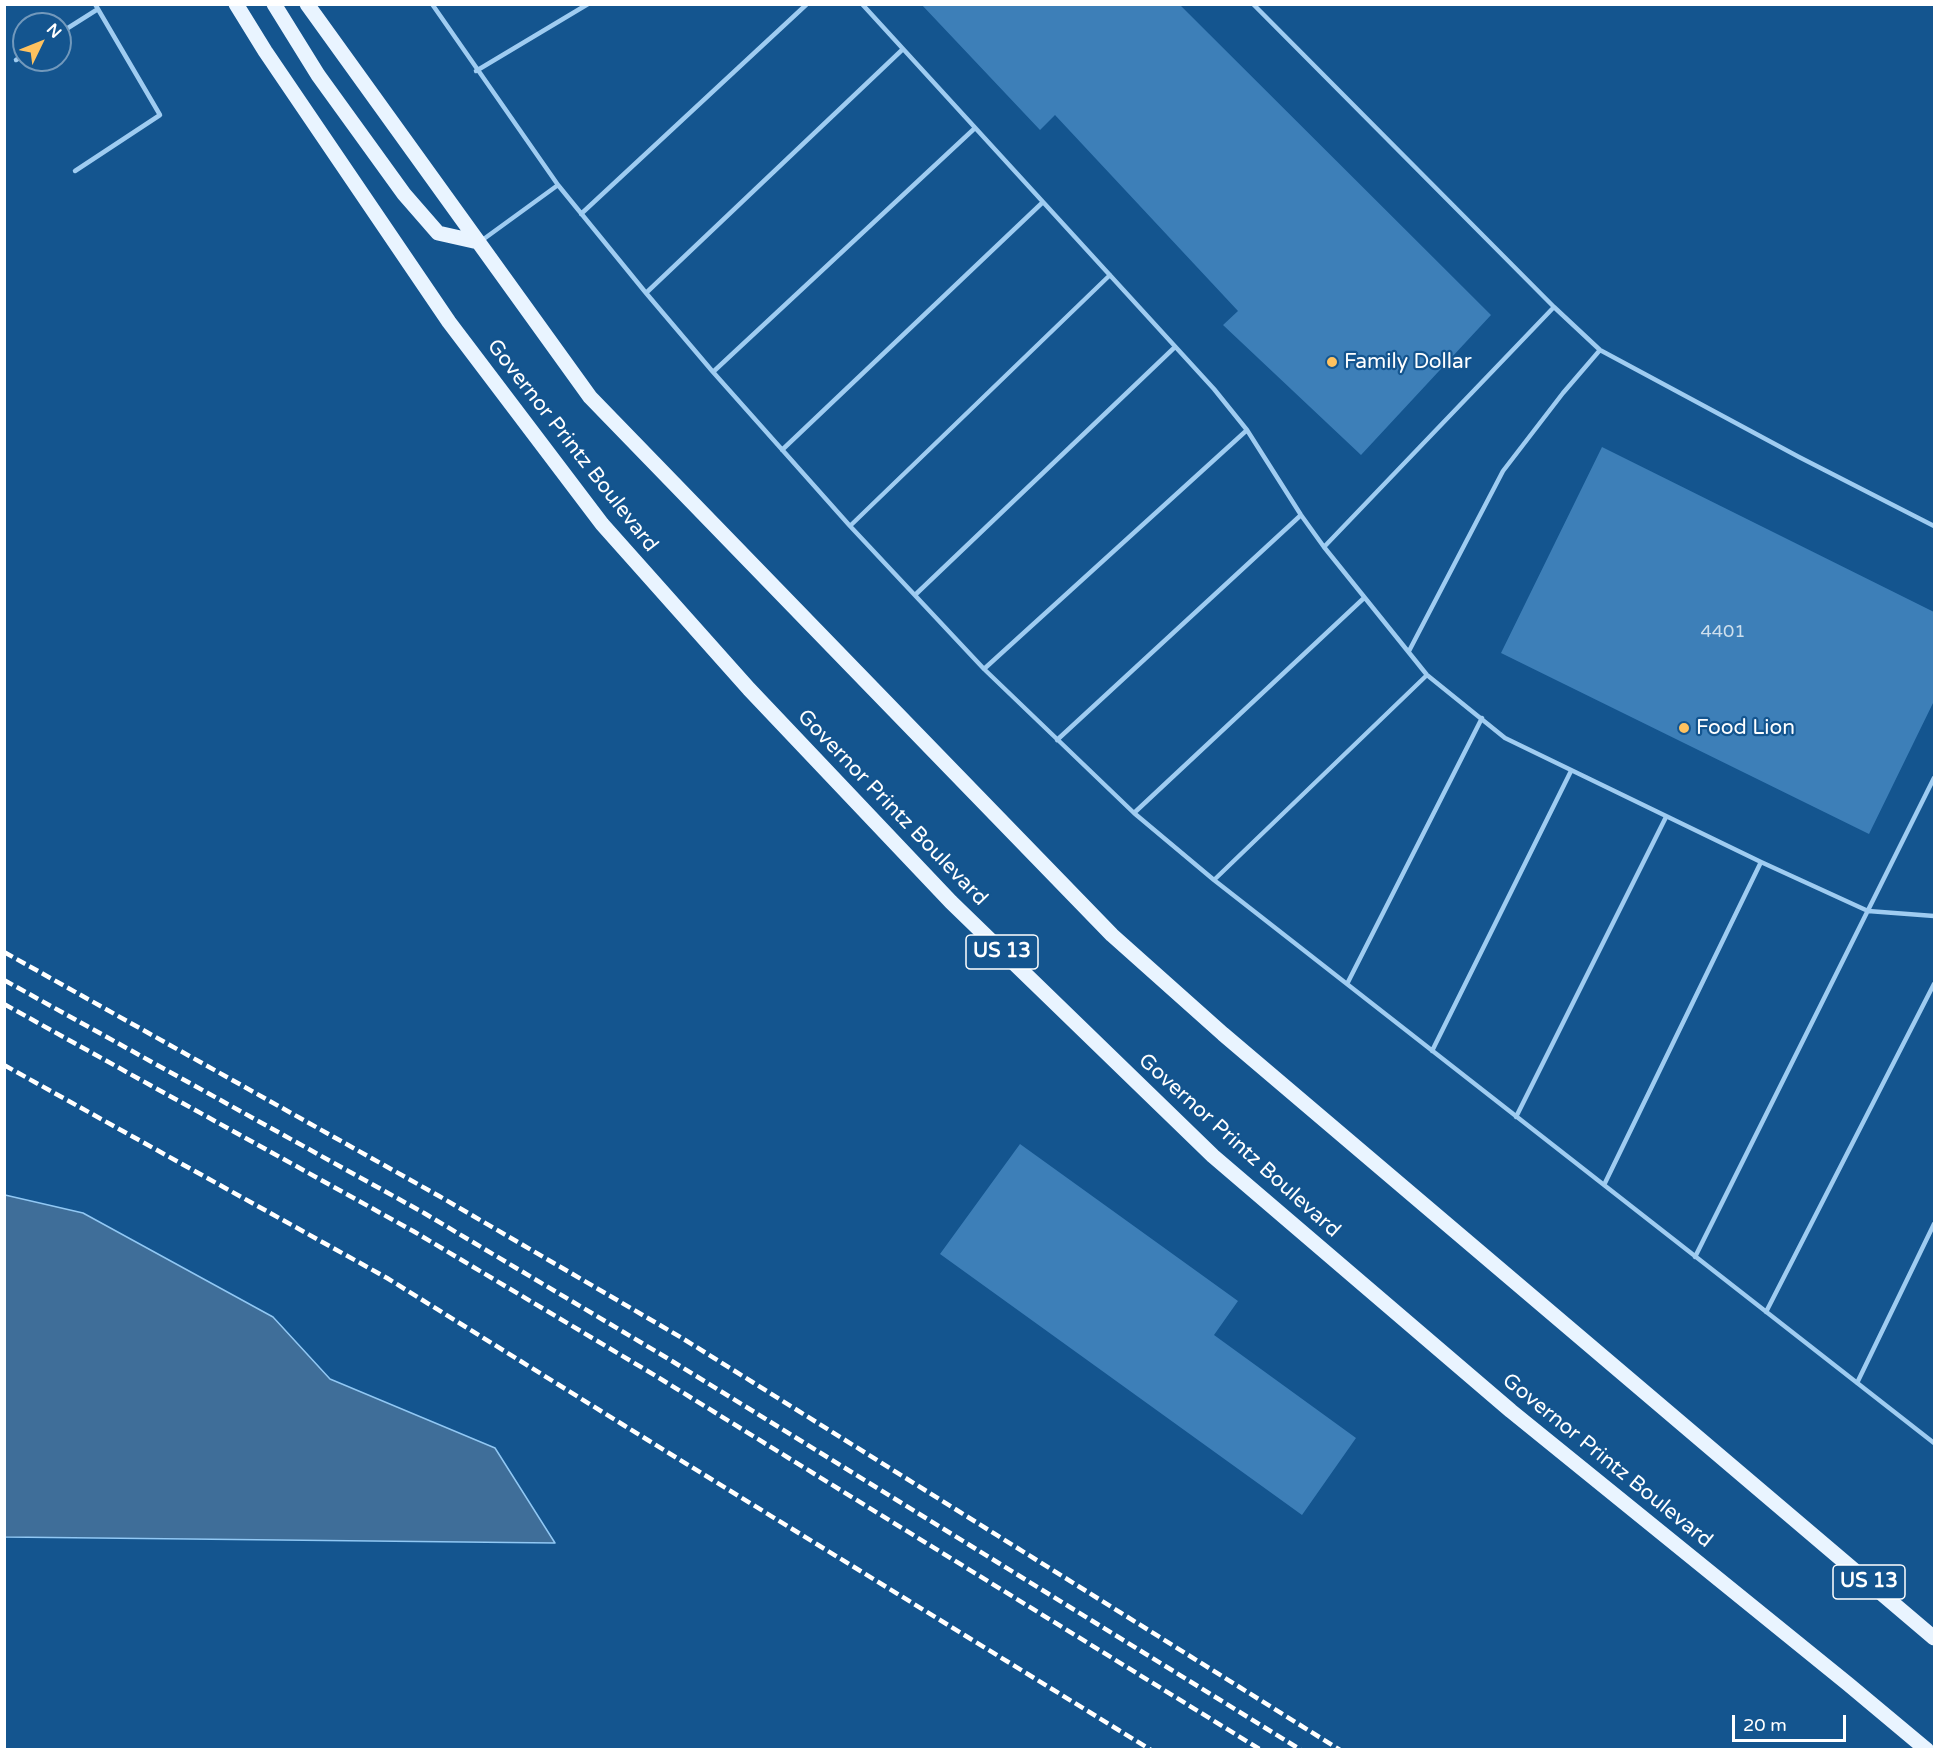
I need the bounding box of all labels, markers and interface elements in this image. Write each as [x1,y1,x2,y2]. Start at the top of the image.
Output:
north arrow [12,12,72,72]
text: N [42,20,65,43]
street label: Governor Printz Boulevard [481,335,663,557]
place label: Family Dollar [1344,349,1472,375]
marker: Family Dollar [1325,355,1339,369]
house number: 4401 [1700,621,1746,643]
street label: Governor Printz Boulevard [792,705,992,911]
place label: Food Lion [1696,715,1795,741]
marker: Food Lion [1677,721,1691,735]
road number: US 13 [966,935,1038,969]
street label: Governor Printz Boulevard [1133,1049,1345,1243]
street label: Governor Printz Boulevard [1497,1368,1717,1554]
road number: US 13 [1833,1565,1905,1599]
scale bar [1735,1703,1849,1741]
text: 20 m [1743,1714,1787,1736]

